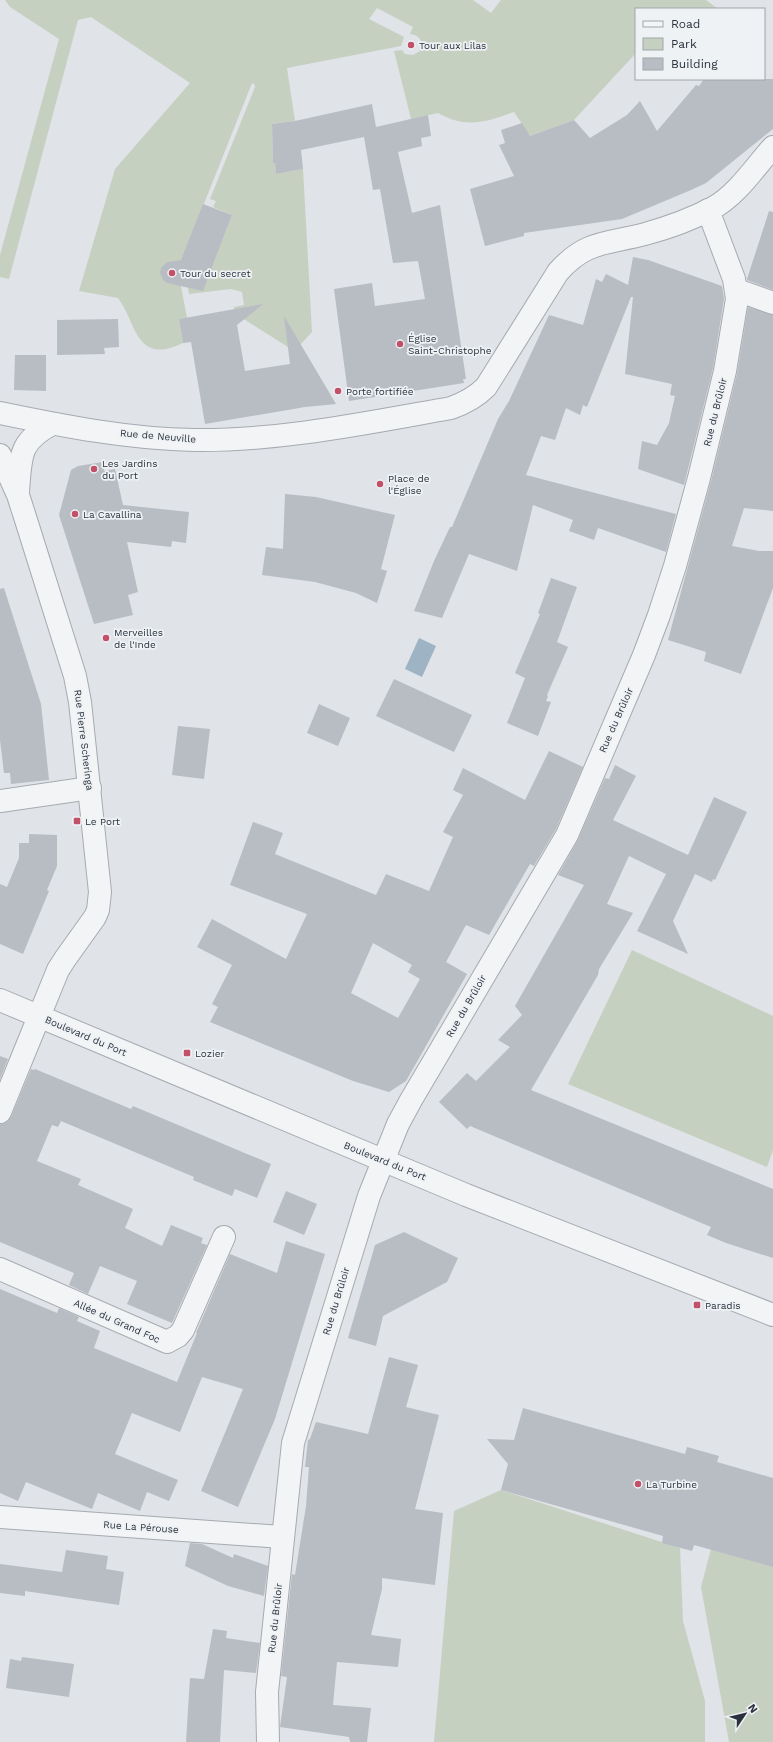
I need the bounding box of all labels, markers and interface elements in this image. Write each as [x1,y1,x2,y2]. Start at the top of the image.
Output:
legend [635,8,765,80]
text: Road [671,17,700,31]
text: Park [671,37,697,51]
marker: Tour aux Lilas [406,40,416,50]
place label: Tour aux Lilas [419,40,486,51]
text: Building [671,57,718,71]
marker: Tour du secret [167,268,177,278]
place label: Tour du secret [180,268,251,279]
place label: Église Saint-Christophe [408,333,492,356]
marker: Église Saint-Christophe [395,339,405,349]
street label: Rue du Brûloir [701,377,729,447]
marker: Porte fortifiée [333,386,343,396]
place label: Porte fortifiée [346,386,414,397]
street label: Rue de Neuville [120,427,197,445]
place label: Les Jardins du Port [102,458,158,481]
marker: Les Jardins du Port [89,464,99,474]
place label: Place de l'Église [388,473,430,496]
marker: Place de l'Église [375,479,385,489]
marker: La Cavallina [70,509,80,519]
place label: La Cavallina [83,509,142,520]
place label: Merveilles de l'Inde [114,627,163,650]
marker: Merveilles de l'Inde [101,633,111,643]
street label: Rue du Brûloir [597,686,635,754]
street label: Rue Pierre Scheringa [72,689,96,791]
marker: Le Port [72,816,82,826]
place label: Le Port [85,816,121,827]
street label: Rue du Brûloir [444,973,488,1039]
street label: Boulevard du Port [44,1014,129,1058]
marker: Lozier [182,1048,192,1058]
place label: Lozier [195,1048,225,1059]
street label: Boulevard du Port [342,1139,428,1183]
street label: Rue du Brûloir [320,1266,352,1336]
street label: Allée du Grand Foc [72,1297,162,1345]
marker: Paradis [692,1300,702,1310]
place label: Paradis [705,1300,741,1311]
marker: La Turbine [633,1479,643,1489]
place label: La Turbine [646,1479,697,1490]
street label: Rue La Pérouse [103,1519,179,1535]
street label: Rue du Brûloir [266,1582,284,1654]
north arrow [725,1694,765,1734]
text: N [745,1701,760,1716]

